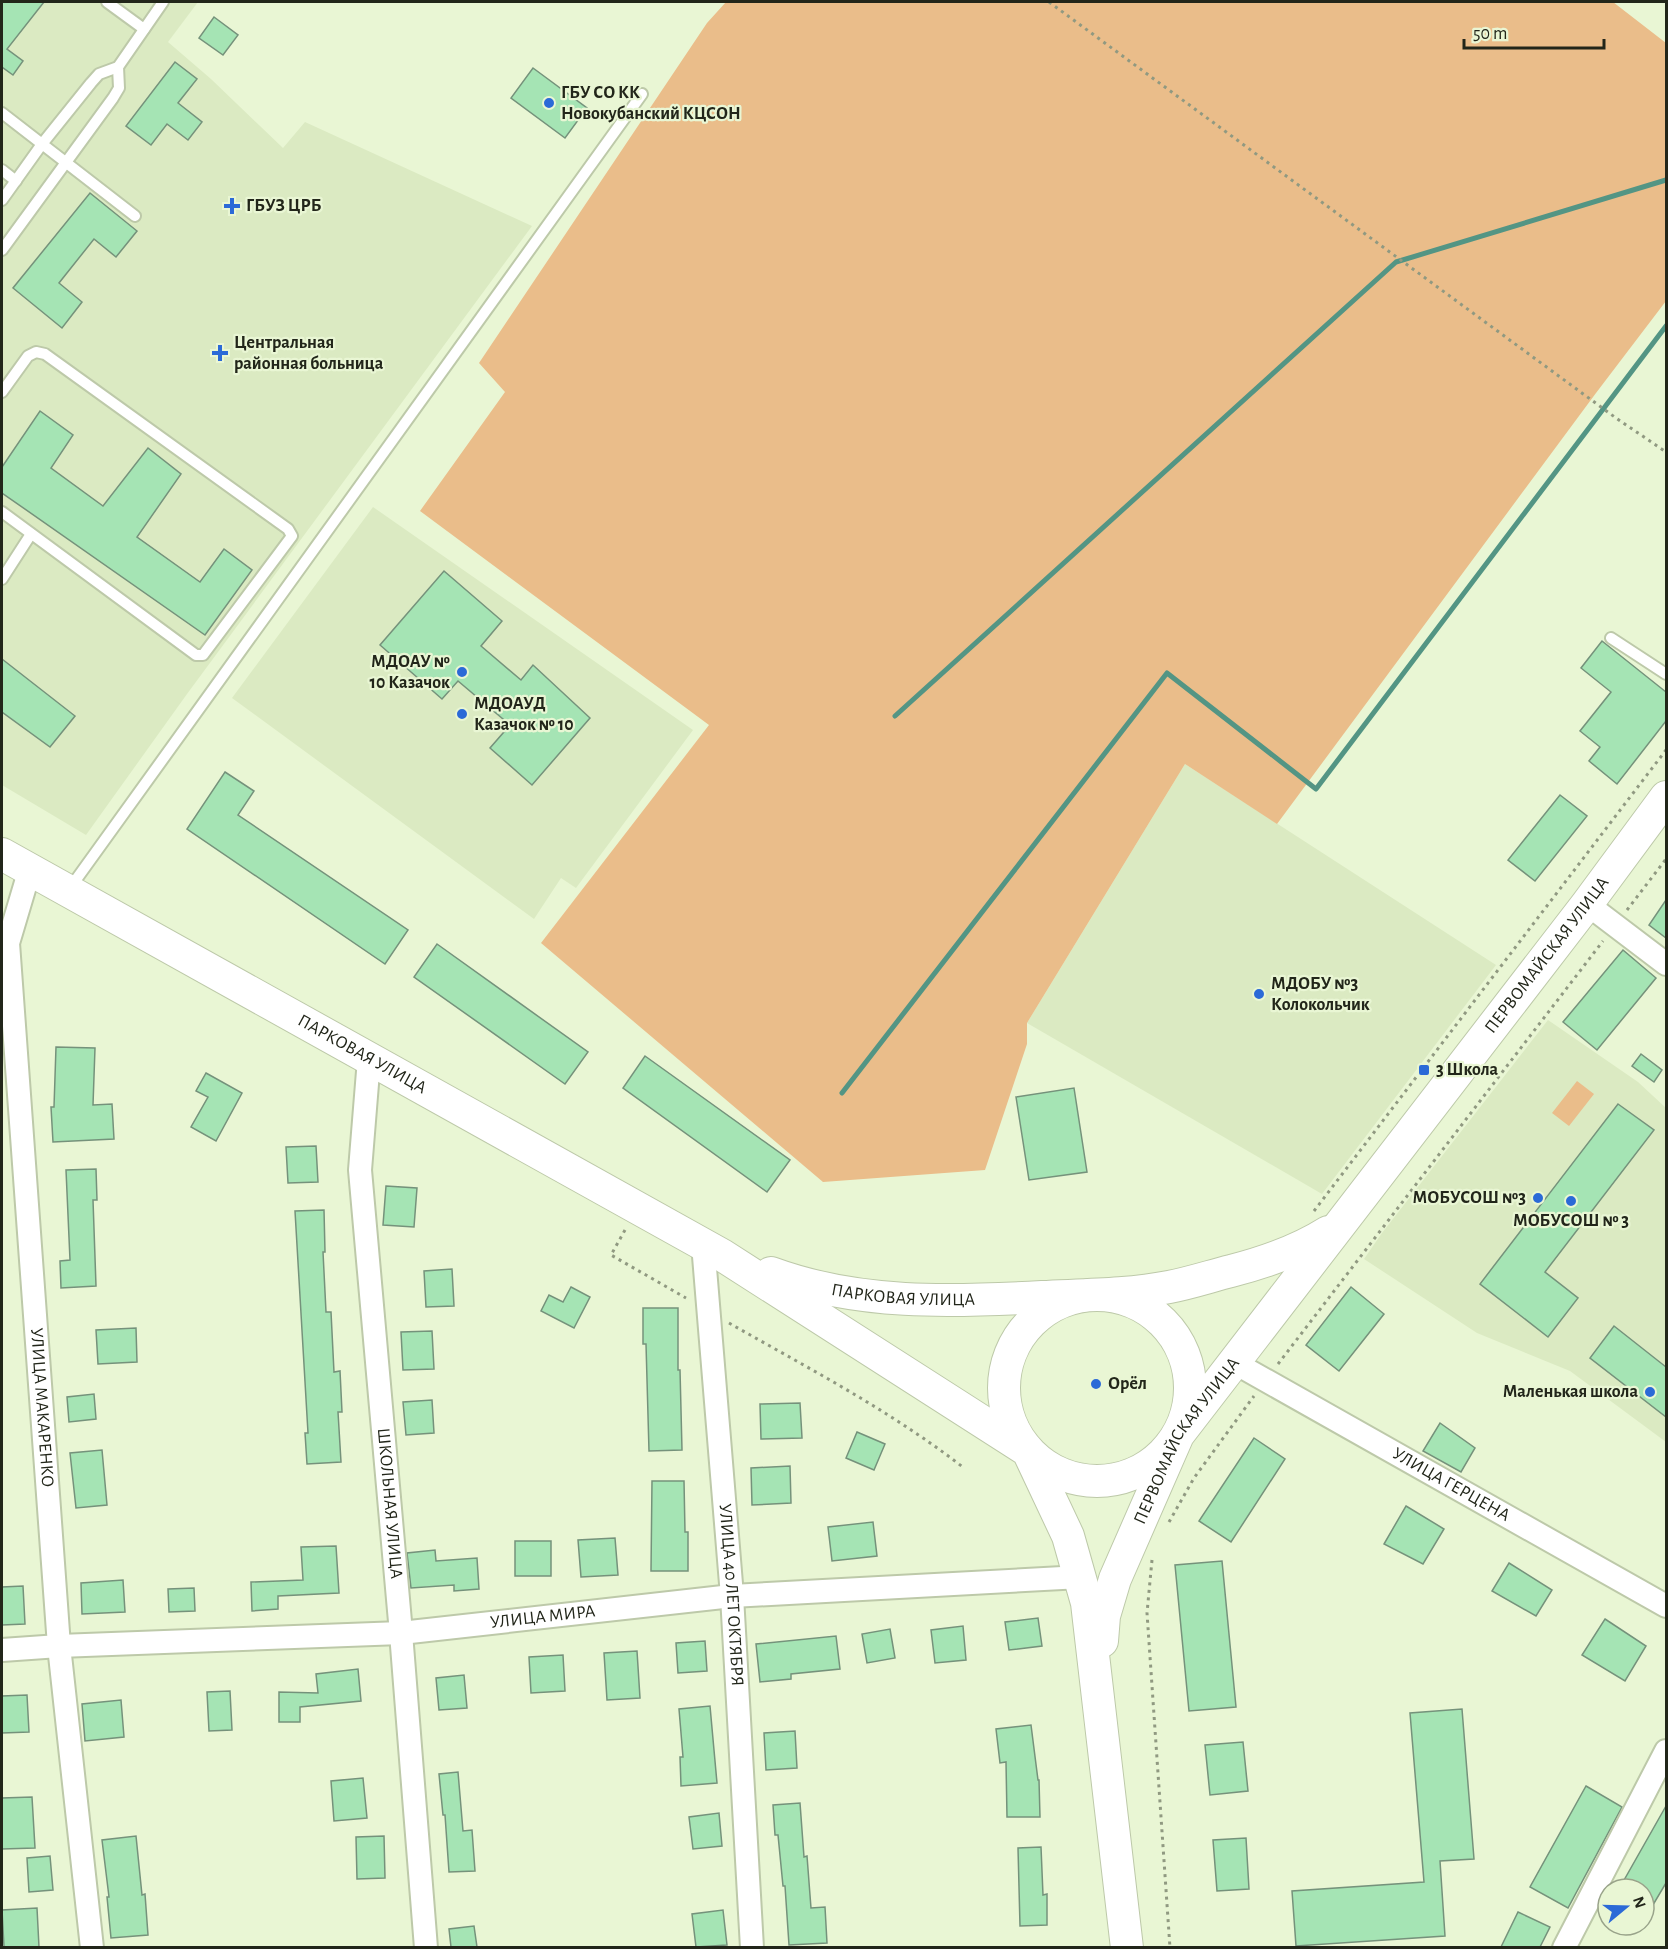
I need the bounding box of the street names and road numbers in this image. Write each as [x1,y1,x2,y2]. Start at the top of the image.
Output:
street label: ПЕРВОМАЙСКАЯ УЛИЦА [1482,874,1613,1037]
street label: ПАРКОВАЯ УЛИЦА [295,1012,430,1098]
street label: ПАРКОВАЯ УЛИЦА [830,1281,976,1309]
street label: УЛИЦА МАКАРЕНКО [27,1327,56,1488]
street label: ПЕРВОМАЙСКАЯ УЛИЦА [1131,1354,1243,1527]
street label: ШКОЛЬНАЯ УЛИЦА [374,1427,405,1580]
street label: УЛИЦА ГЕРЦЕНА [1389,1445,1513,1525]
street label: УЛИЦА 40 ЛЕТ ОКТЯБРЯ [715,1503,746,1687]
street label: УЛИЦА МИРА [489,1602,597,1632]

